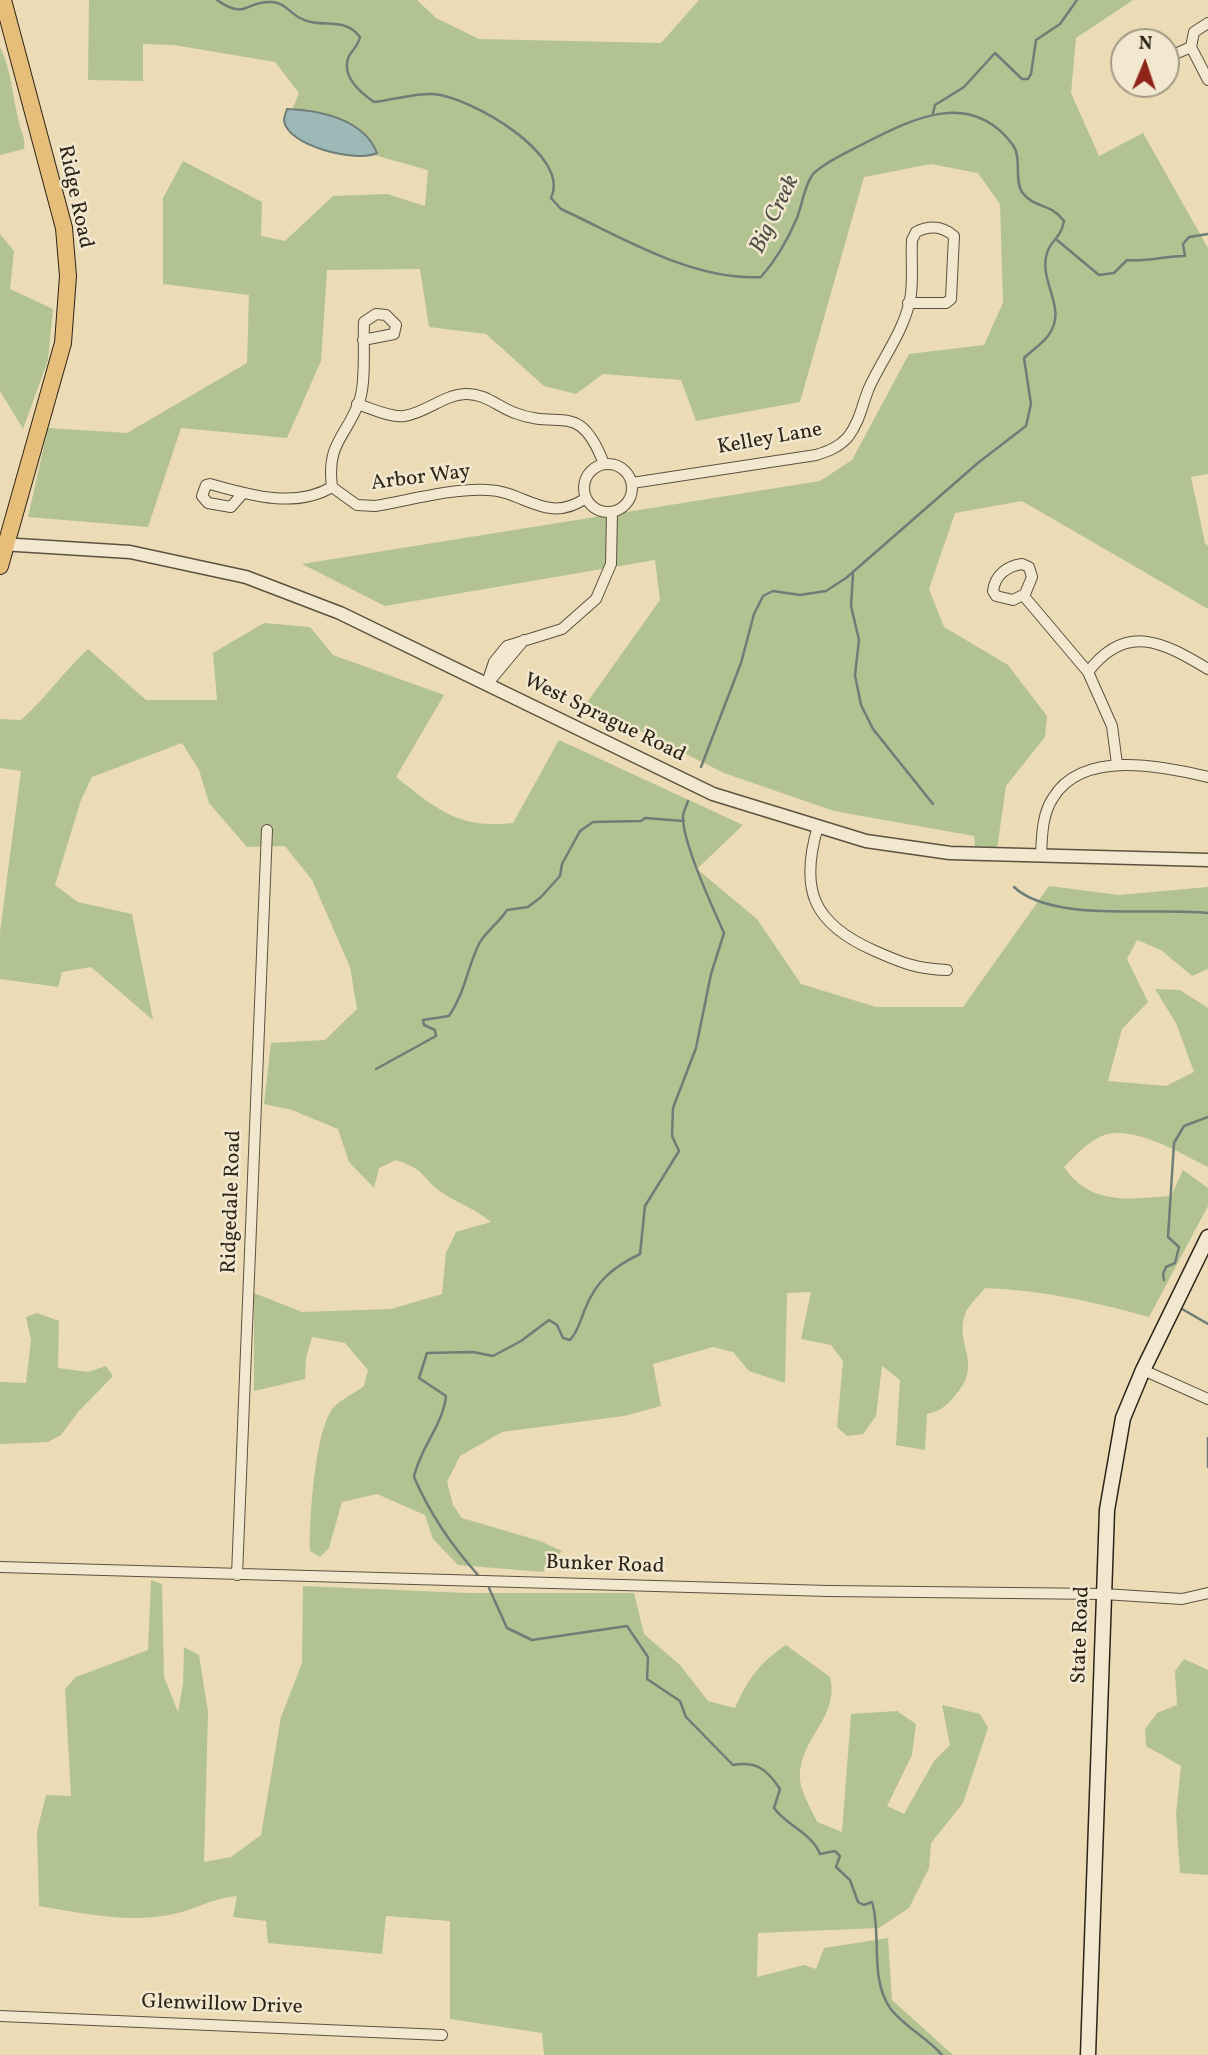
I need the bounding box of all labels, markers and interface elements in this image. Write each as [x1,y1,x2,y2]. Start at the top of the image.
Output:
north arrow [1110,28,1180,98]
text: N [1138,31,1153,57]
street label: Ridge Road [51,143,97,251]
water label: Big Creek [745,171,807,259]
street label: Kelley Lane [716,418,824,462]
street label: Arbor Way [370,460,472,498]
street label: West Sprague Road [519,669,689,769]
street label: Ridgedale Road [218,1130,248,1274]
street label: Bunker Road [545,1551,665,1581]
street label: State Road [1068,1586,1096,1684]
street label: Glenwillow Drive [141,1991,303,2021]

